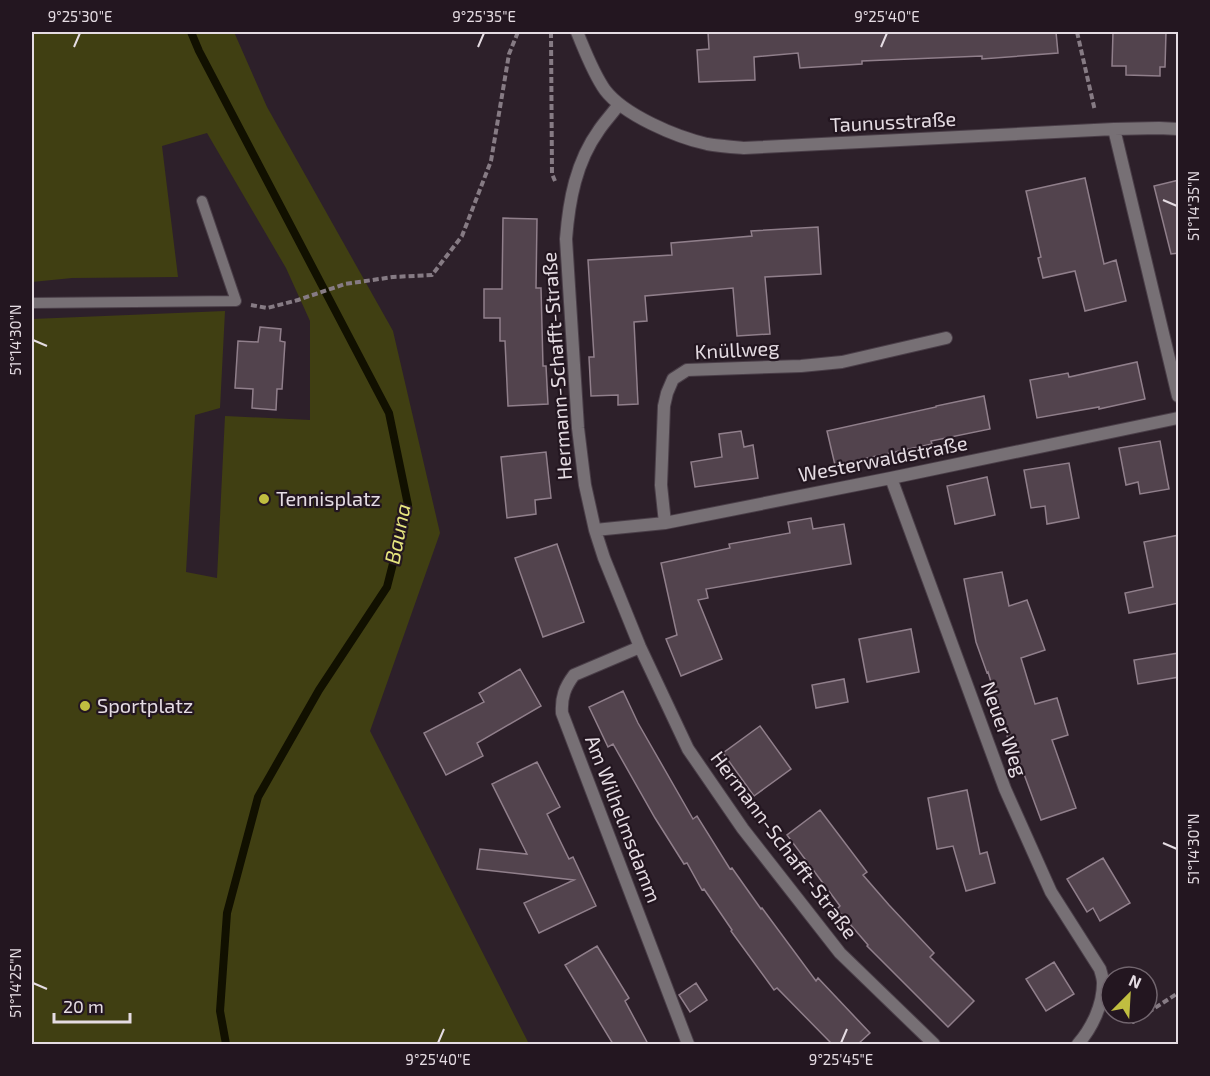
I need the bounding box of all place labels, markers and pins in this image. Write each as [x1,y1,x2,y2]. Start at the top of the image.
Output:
place label: Tennisplatz [276,486,381,510]
marker: Tennisplatz [257,492,271,506]
place label: Sportplatz [97,693,193,717]
marker: Sportplatz [78,699,92,713]

